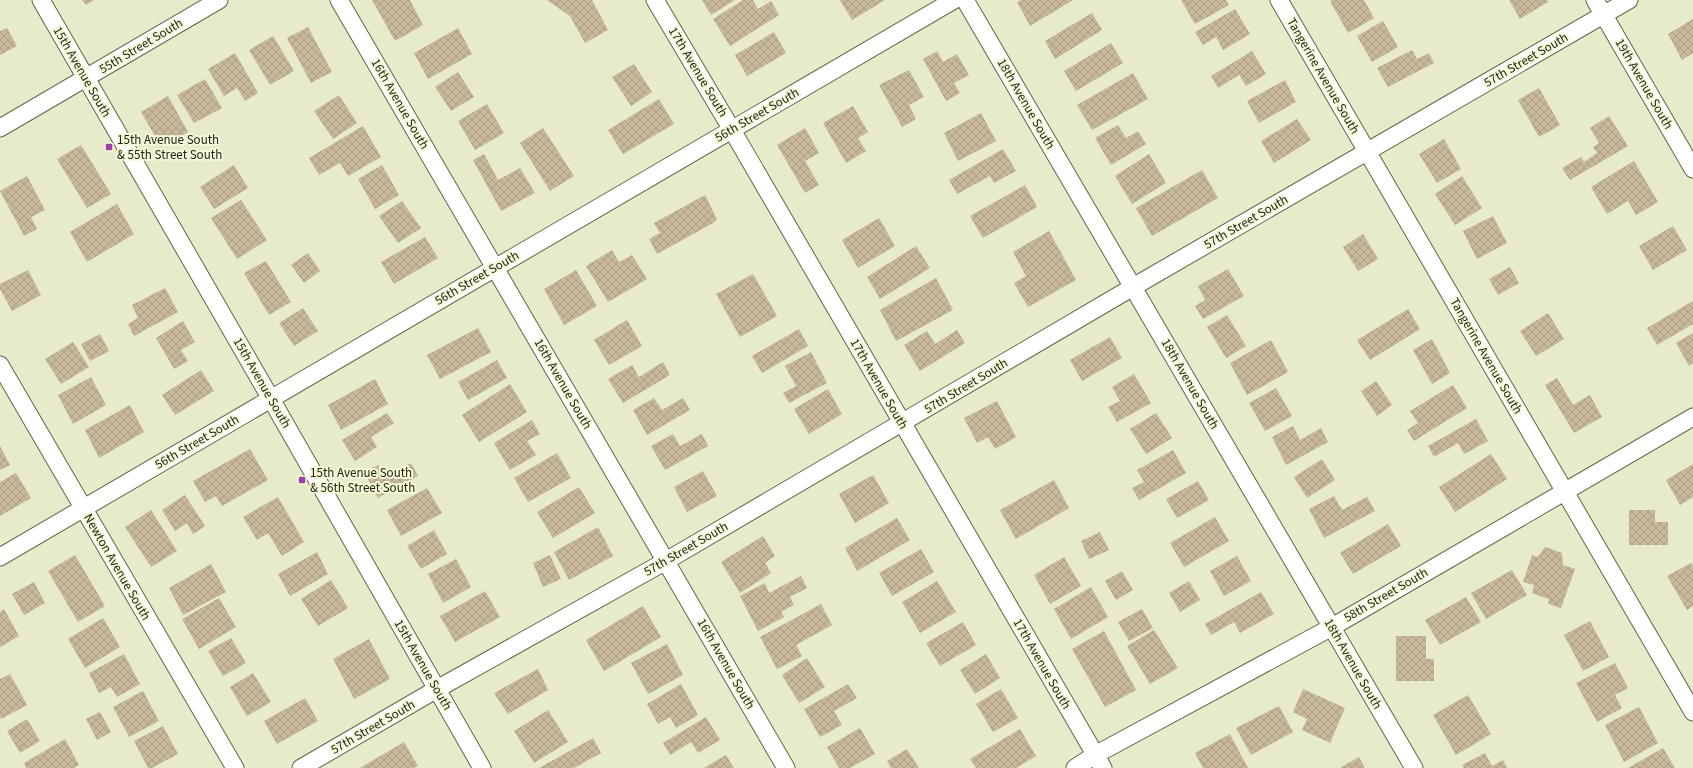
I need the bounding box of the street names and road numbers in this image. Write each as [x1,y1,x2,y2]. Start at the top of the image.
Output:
street label: 55th Street South [96,14,186,78]
street label: Tangerine Avenue South [1282,15,1364,137]
street label: 15th Avenue South [49,23,115,121]
street label: 17th Avenue South [664,24,732,120]
street label: 57th Street South [1480,29,1572,91]
street label: 19th Avenue South [1611,35,1677,133]
street label: 16th Avenue South [367,55,433,153]
street label: 18th Avenue South [993,55,1059,153]
street label: 56th Street South [711,84,803,146]
street label: 57th Street South [1200,191,1292,253]
street label: 56th Street South [431,247,523,309]
street label: Tangerine Avenue South [1445,295,1527,417]
street label: 15th Avenue South [229,334,295,432]
street label: 16th Avenue South [530,335,596,433]
street label: 17th Avenue South [846,335,912,433]
street label: 18th Avenue South [1157,335,1223,433]
street label: 57th Street South [921,354,1011,418]
street label: 56th Street South [151,411,243,473]
street label: Newton Avenue South [79,510,155,624]
street label: 57th Street South [640,518,732,580]
street label: 58th Street South [1340,564,1432,626]
street label: 16th Avenue South [693,615,759,713]
street label: 17th Avenue South [1009,615,1075,713]
street label: 18th Avenue South [1320,615,1386,713]
street label: 15th Avenue South [390,616,456,714]
street label: 57th Street South [327,696,419,758]

